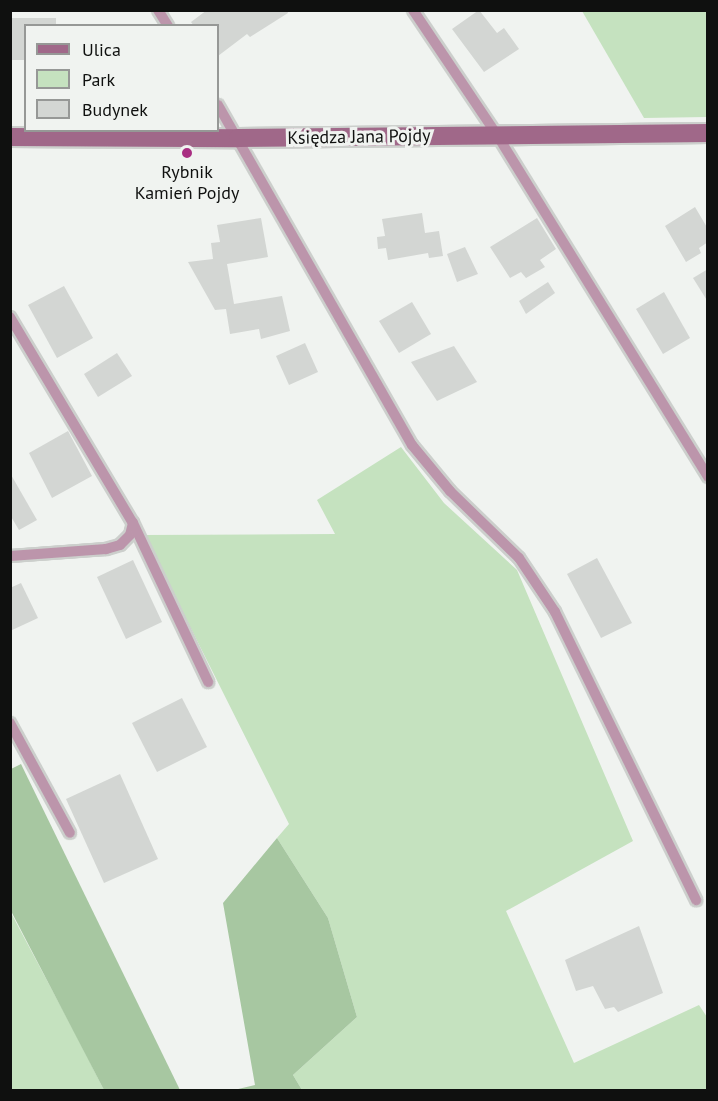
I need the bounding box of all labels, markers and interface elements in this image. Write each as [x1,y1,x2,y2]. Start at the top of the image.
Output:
legend [24,24,219,132]
text: Ulica [82,38,121,61]
text: Park [82,68,115,91]
text: Budynek [82,98,148,121]
street label: Księdza Jana Pojdy [287,125,431,149]
marker: Rybnik Kamień Pojdy [180,146,194,160]
place label: Rybnik Kamień Pojdy [135,162,239,204]

